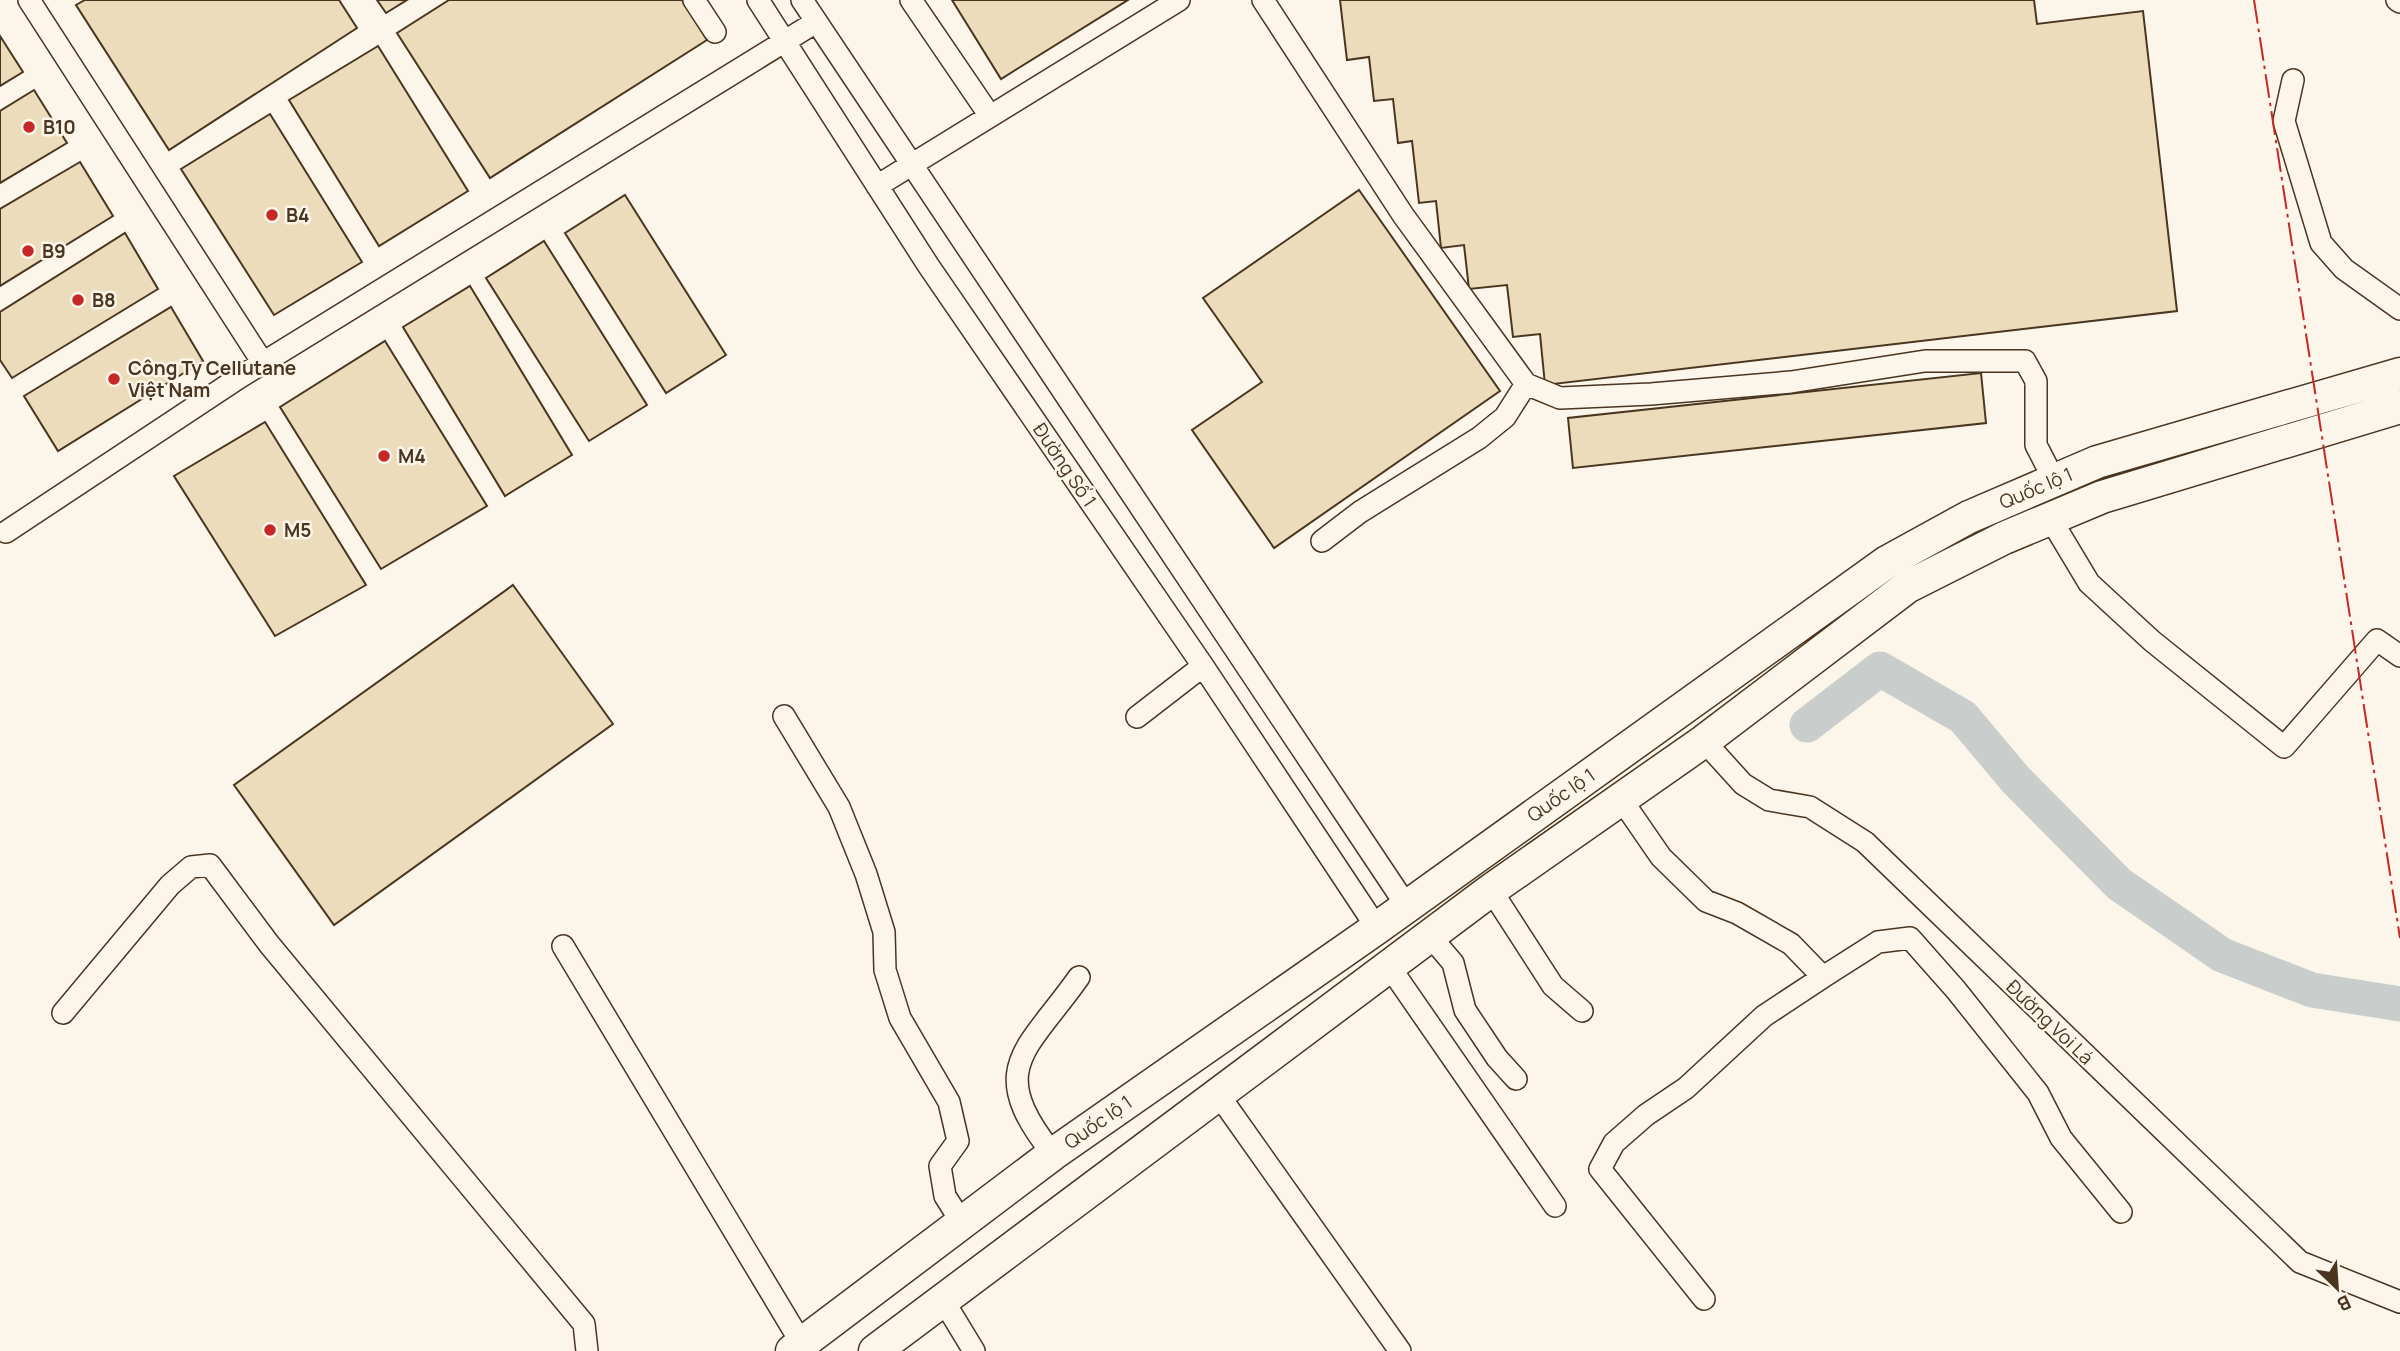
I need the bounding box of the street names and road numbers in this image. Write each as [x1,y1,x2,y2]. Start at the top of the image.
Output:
street label: Đường Số 1 [1027,418,1103,512]
street label: Quốc lộ 1 [1995,461,2077,515]
street label: Quốc lộ 1 [1522,762,1600,828]
street label: Đường Voi Lá [2001,974,2099,1070]
street label: Quốc lộ 1 [1059,1089,1137,1155]

